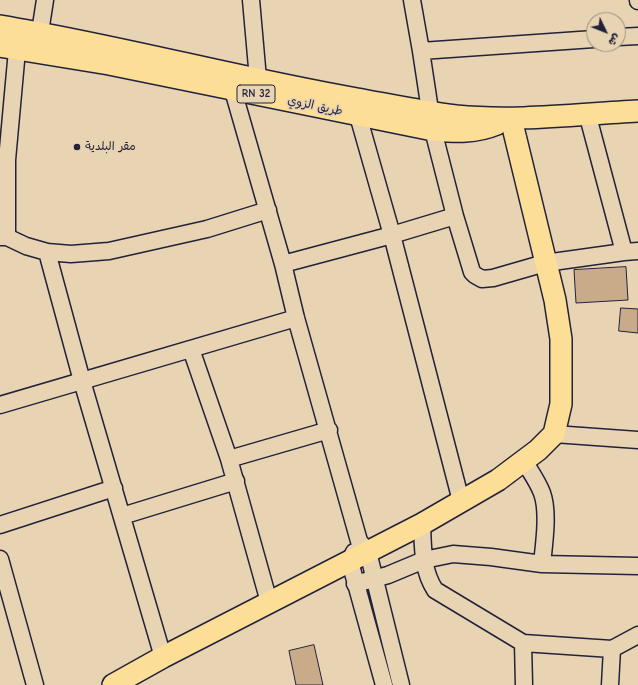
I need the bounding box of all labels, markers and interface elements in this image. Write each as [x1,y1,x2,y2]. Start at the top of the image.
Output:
north arrow [586,12,626,52]
text: ش [606,31,623,49]
road number: RN 32 [237,85,275,103]
street label: طريق الزوي [286,93,344,119]
place label: مقر البلدية [85,140,136,154]
marker: مقر البلدية [72,142,82,152]

